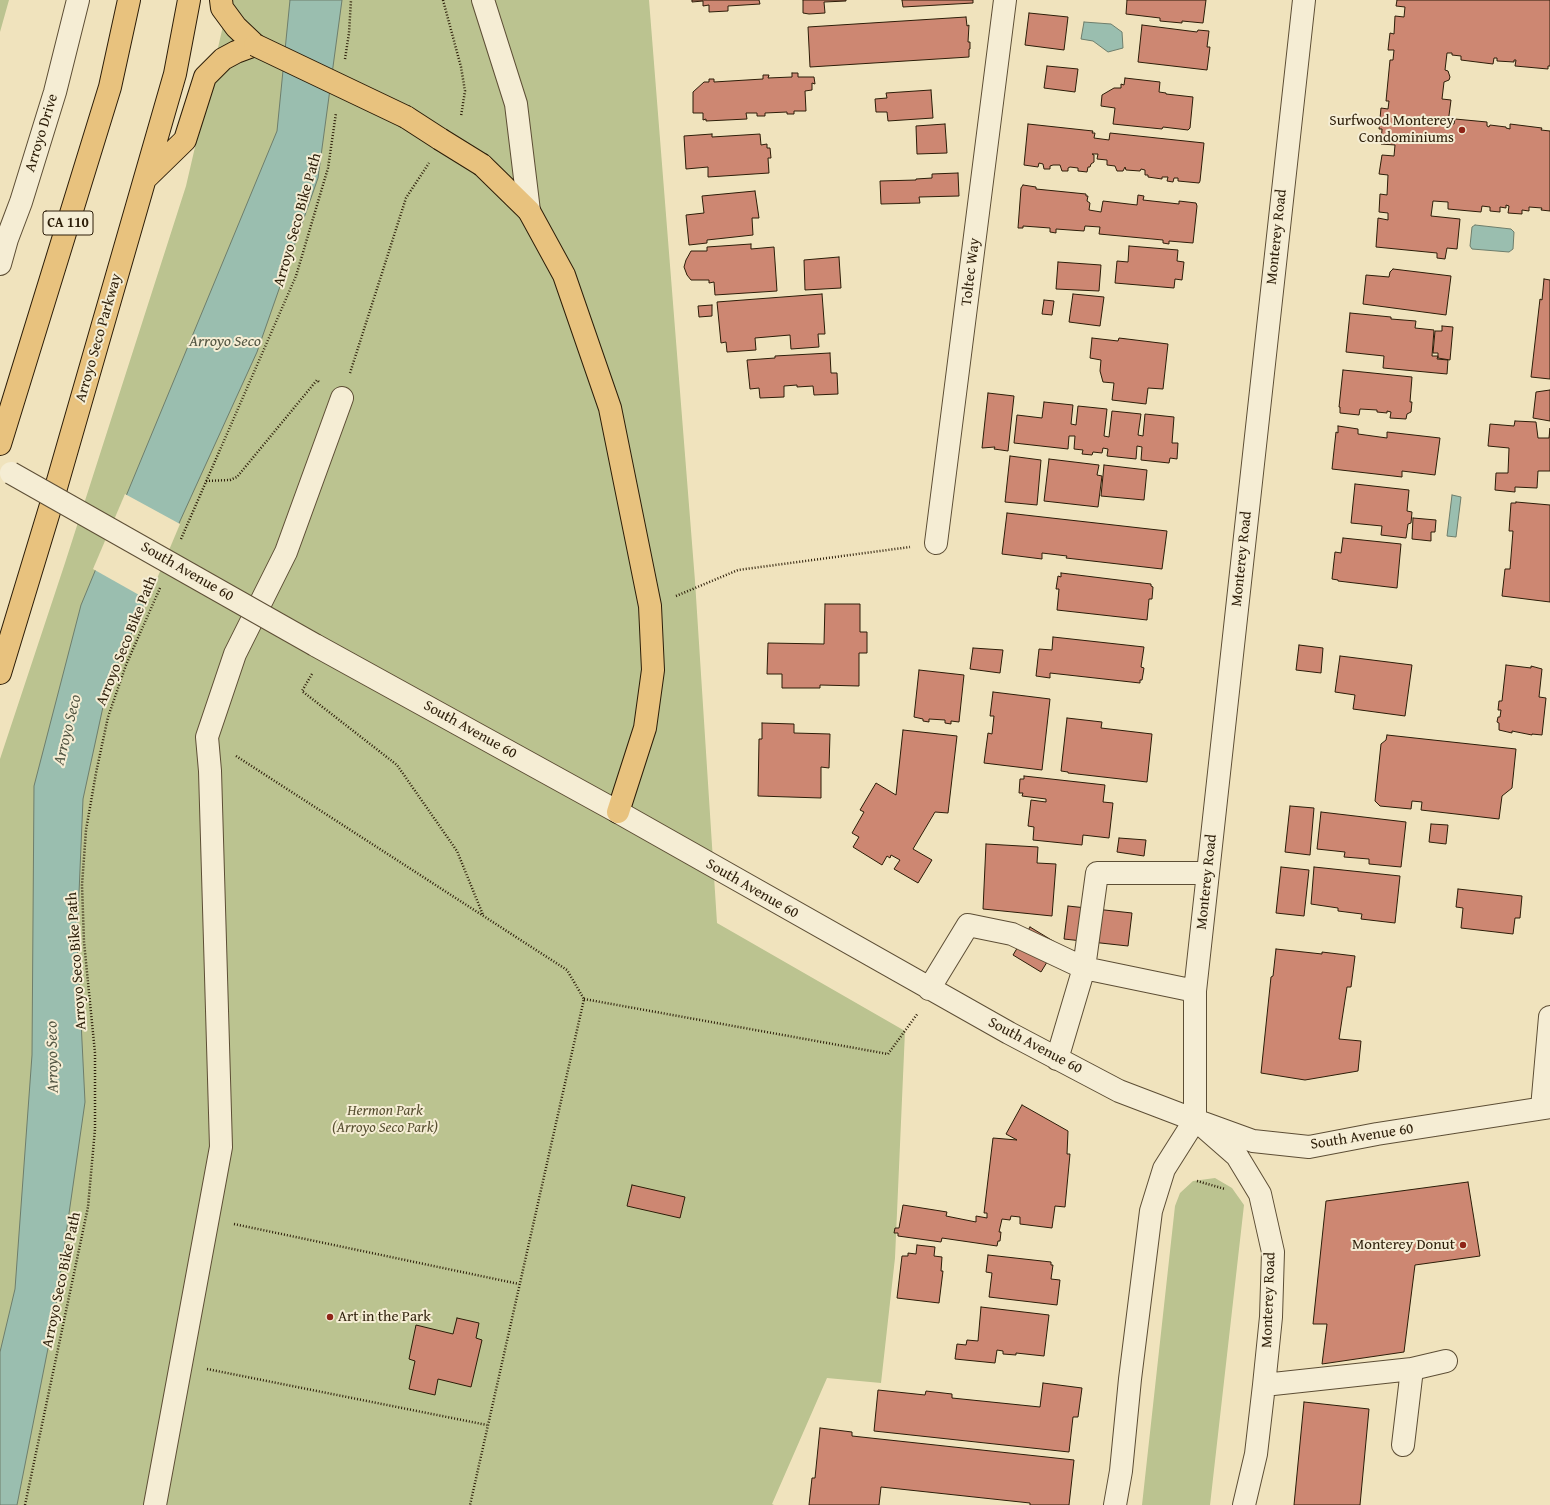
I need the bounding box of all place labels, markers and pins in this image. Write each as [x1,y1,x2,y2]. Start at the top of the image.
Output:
place label: Surfwood Monterey Condominiums [1329,112,1454,147]
marker: Surfwood Monterey Condominiums [1457,125,1467,135]
place label: Monterey Donut [1352,1236,1455,1254]
marker: Monterey Donut [1458,1240,1468,1250]
place label: Art in the Park [338,1308,431,1326]
marker: Art in the Park [325,1312,335,1322]

